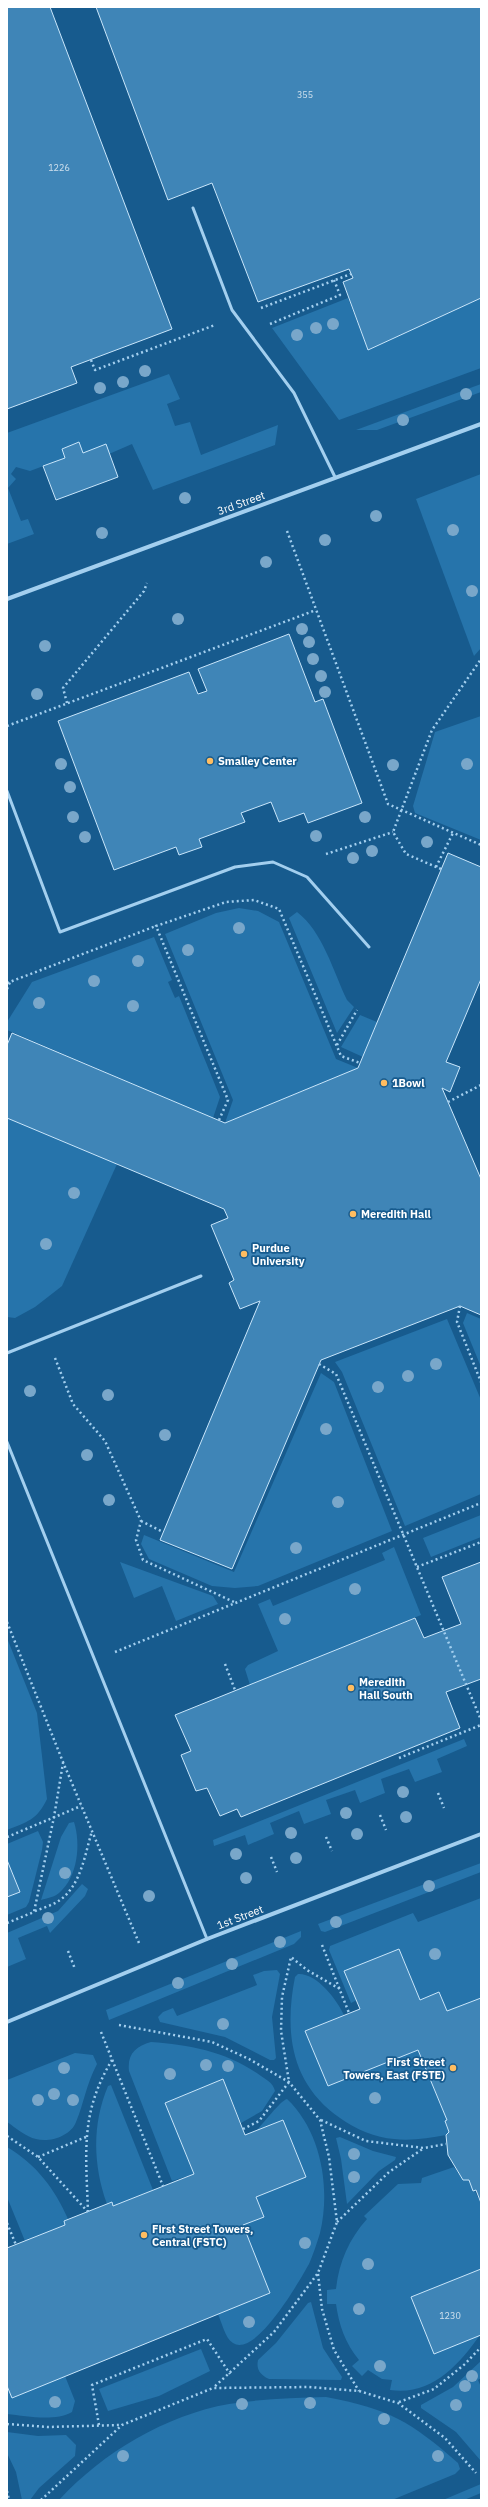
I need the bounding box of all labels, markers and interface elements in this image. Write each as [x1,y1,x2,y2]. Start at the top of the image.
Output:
house number: 355 [297,89,313,100]
house number: 1226 [48,162,70,173]
street label: 3rd Street [215,488,267,518]
place label: Smalley Center [218,754,297,768]
marker: Smalley Center [205,756,215,766]
place label: 1Bowl [392,1076,425,1090]
marker: 1Bowl [379,1078,389,1088]
place label: Meredith Hall [361,1207,431,1221]
marker: Meredith Hall [348,1209,358,1219]
place label: Purdue University [252,1241,305,1268]
marker: Purdue University [239,1249,249,1259]
place label: Meredith Hall South [359,1675,413,1702]
marker: Meredith Hall South [346,1683,356,1693]
street label: 1st Street [215,1902,265,1932]
place label: First Street Towers, East (FSTE) [343,2055,445,2082]
marker: First Street Towers, East (FSTE) [448,2063,458,2073]
place label: First Street Towers, Central (FSTC) [152,2222,253,2249]
marker: First Street Towers, Central (FSTC) [139,2230,149,2240]
house number: 1230 [439,2310,461,2321]

